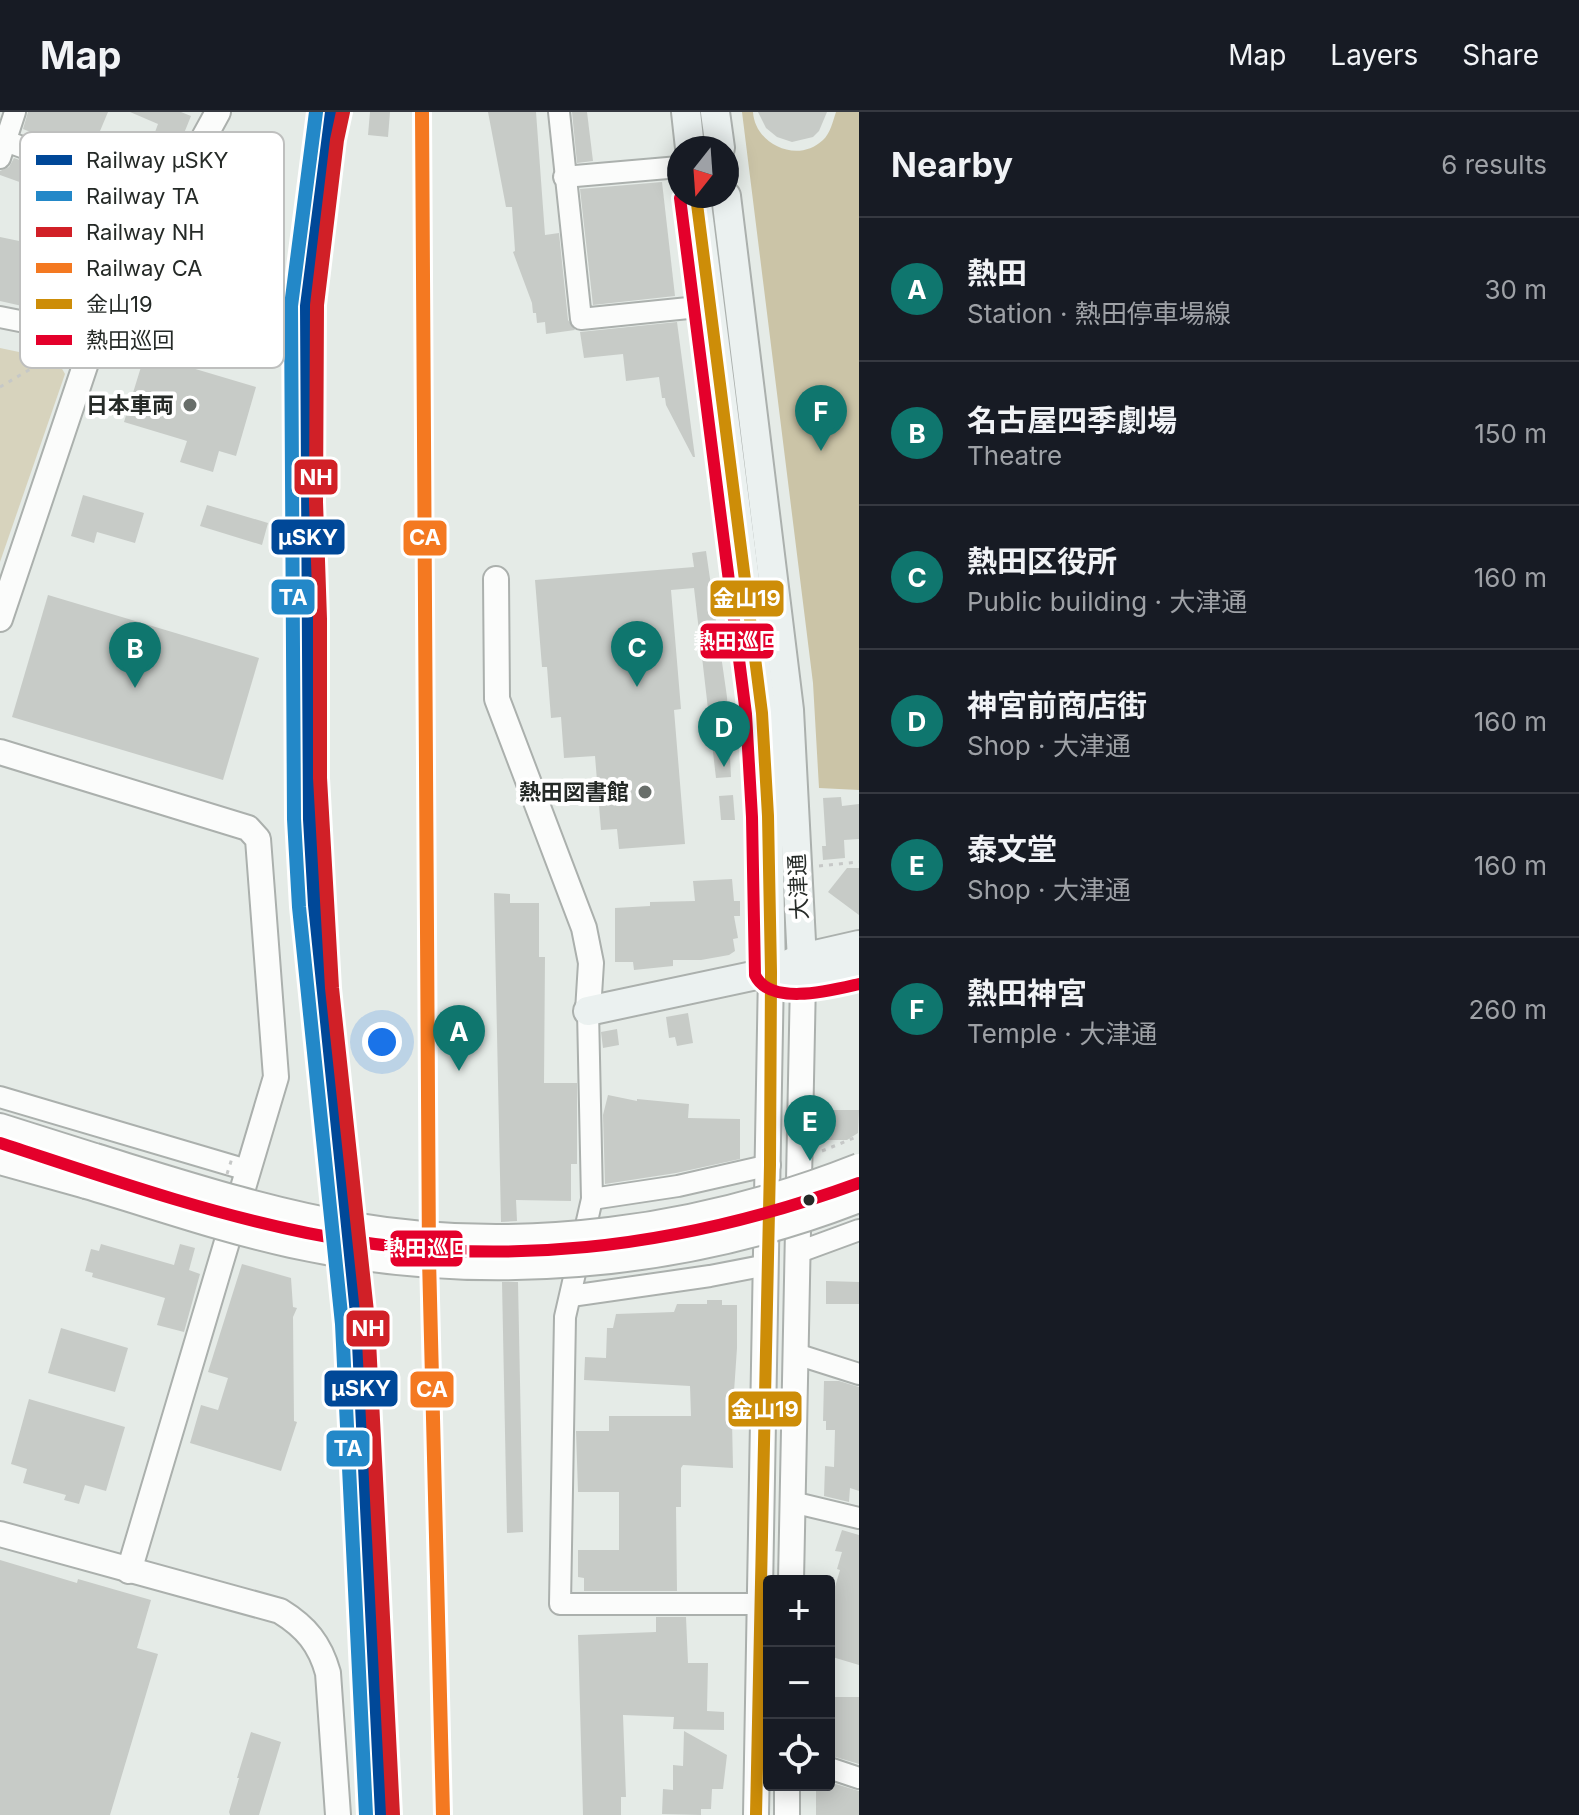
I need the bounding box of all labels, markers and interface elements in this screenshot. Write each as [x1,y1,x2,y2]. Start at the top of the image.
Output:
text: Map [40,32,121,78]
text: Map [1228,38,1286,72]
text: Layers [1330,38,1418,72]
text: Share [1462,38,1539,72]
legend [20,132,284,368]
north arrow [667,136,739,208]
text: Nearby [891,144,1013,185]
text: Railway μSKY [86,147,228,173]
text: 6 results [1441,149,1547,180]
text: Railway TA [86,183,199,209]
text: Railway NH [86,219,205,245]
text: Railway CA [86,255,202,281]
text: 熱田 [967,255,1027,291]
text: A [907,274,927,305]
text: 30 m [1484,274,1547,305]
text: 金山19 [86,291,153,317]
text: Station · 熱田停車場線 [967,298,1231,329]
text: 熱田巡回 [86,327,174,353]
pin: F [795,385,847,451]
place label: 日本車両 [86,392,174,418]
marker: 日本車両 [181,396,199,414]
text: 名古屋四季劇場 [967,402,1177,438]
text: B [908,418,926,449]
text: 150 m [1474,418,1547,449]
text: Theatre [967,440,1062,471]
line badge: NH [293,458,339,496]
text: NH [299,464,333,490]
line badge: μSKY [270,518,346,556]
line badge: CA [402,519,448,557]
text: μSKY [278,524,338,550]
text: CA [409,524,441,550]
text: 熱田区役所 [967,543,1117,579]
text: C [907,562,927,593]
text: 160 m [1474,562,1547,593]
line badge: TA [270,578,316,616]
line badge: 金山19 [709,579,785,618]
text: TA [278,584,308,610]
text: 金山19 [713,585,781,611]
text: Public building · 大津通 [967,586,1247,617]
pin: C [611,621,663,687]
pin: B [109,622,161,688]
line badge: 熱田巡回 [699,622,775,660]
text: 熱田巡回 [693,628,781,654]
text: 神宮前商店街 [967,687,1147,723]
pin: D [698,701,750,767]
text: D [908,706,926,737]
text: 160 m [1474,706,1547,737]
text: Shop · 大津通 [967,730,1131,761]
place label: 熱田図書館 [519,779,629,805]
marker: 熱田図書館 [636,783,654,801]
text: 泰文堂 [967,831,1057,867]
text: E [909,850,925,881]
text: 160 m [1474,850,1547,881]
street label: 大津通 [783,853,813,921]
text: Shop · 大津通 [967,874,1131,905]
text: 熱田神宮 [967,975,1087,1011]
text: F [909,994,925,1025]
text: 260 m [1469,994,1547,1025]
pin: A [433,1005,485,1071]
text: Temple · 大津通 [967,1018,1157,1049]
your location [362,1022,402,1062]
pin: E [784,1095,836,1161]
unlabelled marker [801,1192,817,1208]
line badge: 熱田巡回 [389,1229,464,1268]
text: 熱田巡回 [383,1235,471,1261]
line badge: NH [345,1309,391,1348]
text: NH [351,1315,385,1341]
line badge: μSKY [323,1369,399,1408]
line badge: CA [409,1370,455,1409]
text: μSKY [331,1375,391,1401]
text: CA [416,1376,448,1402]
line badge: 金山19 [727,1390,803,1428]
text: 金山19 [731,1396,799,1422]
line badge: TA [325,1429,371,1468]
text: TA [333,1435,363,1461]
map controls [763,1575,835,1791]
button: + [763,1575,835,1647]
button: − [763,1647,835,1719]
button: locate [763,1719,835,1791]

